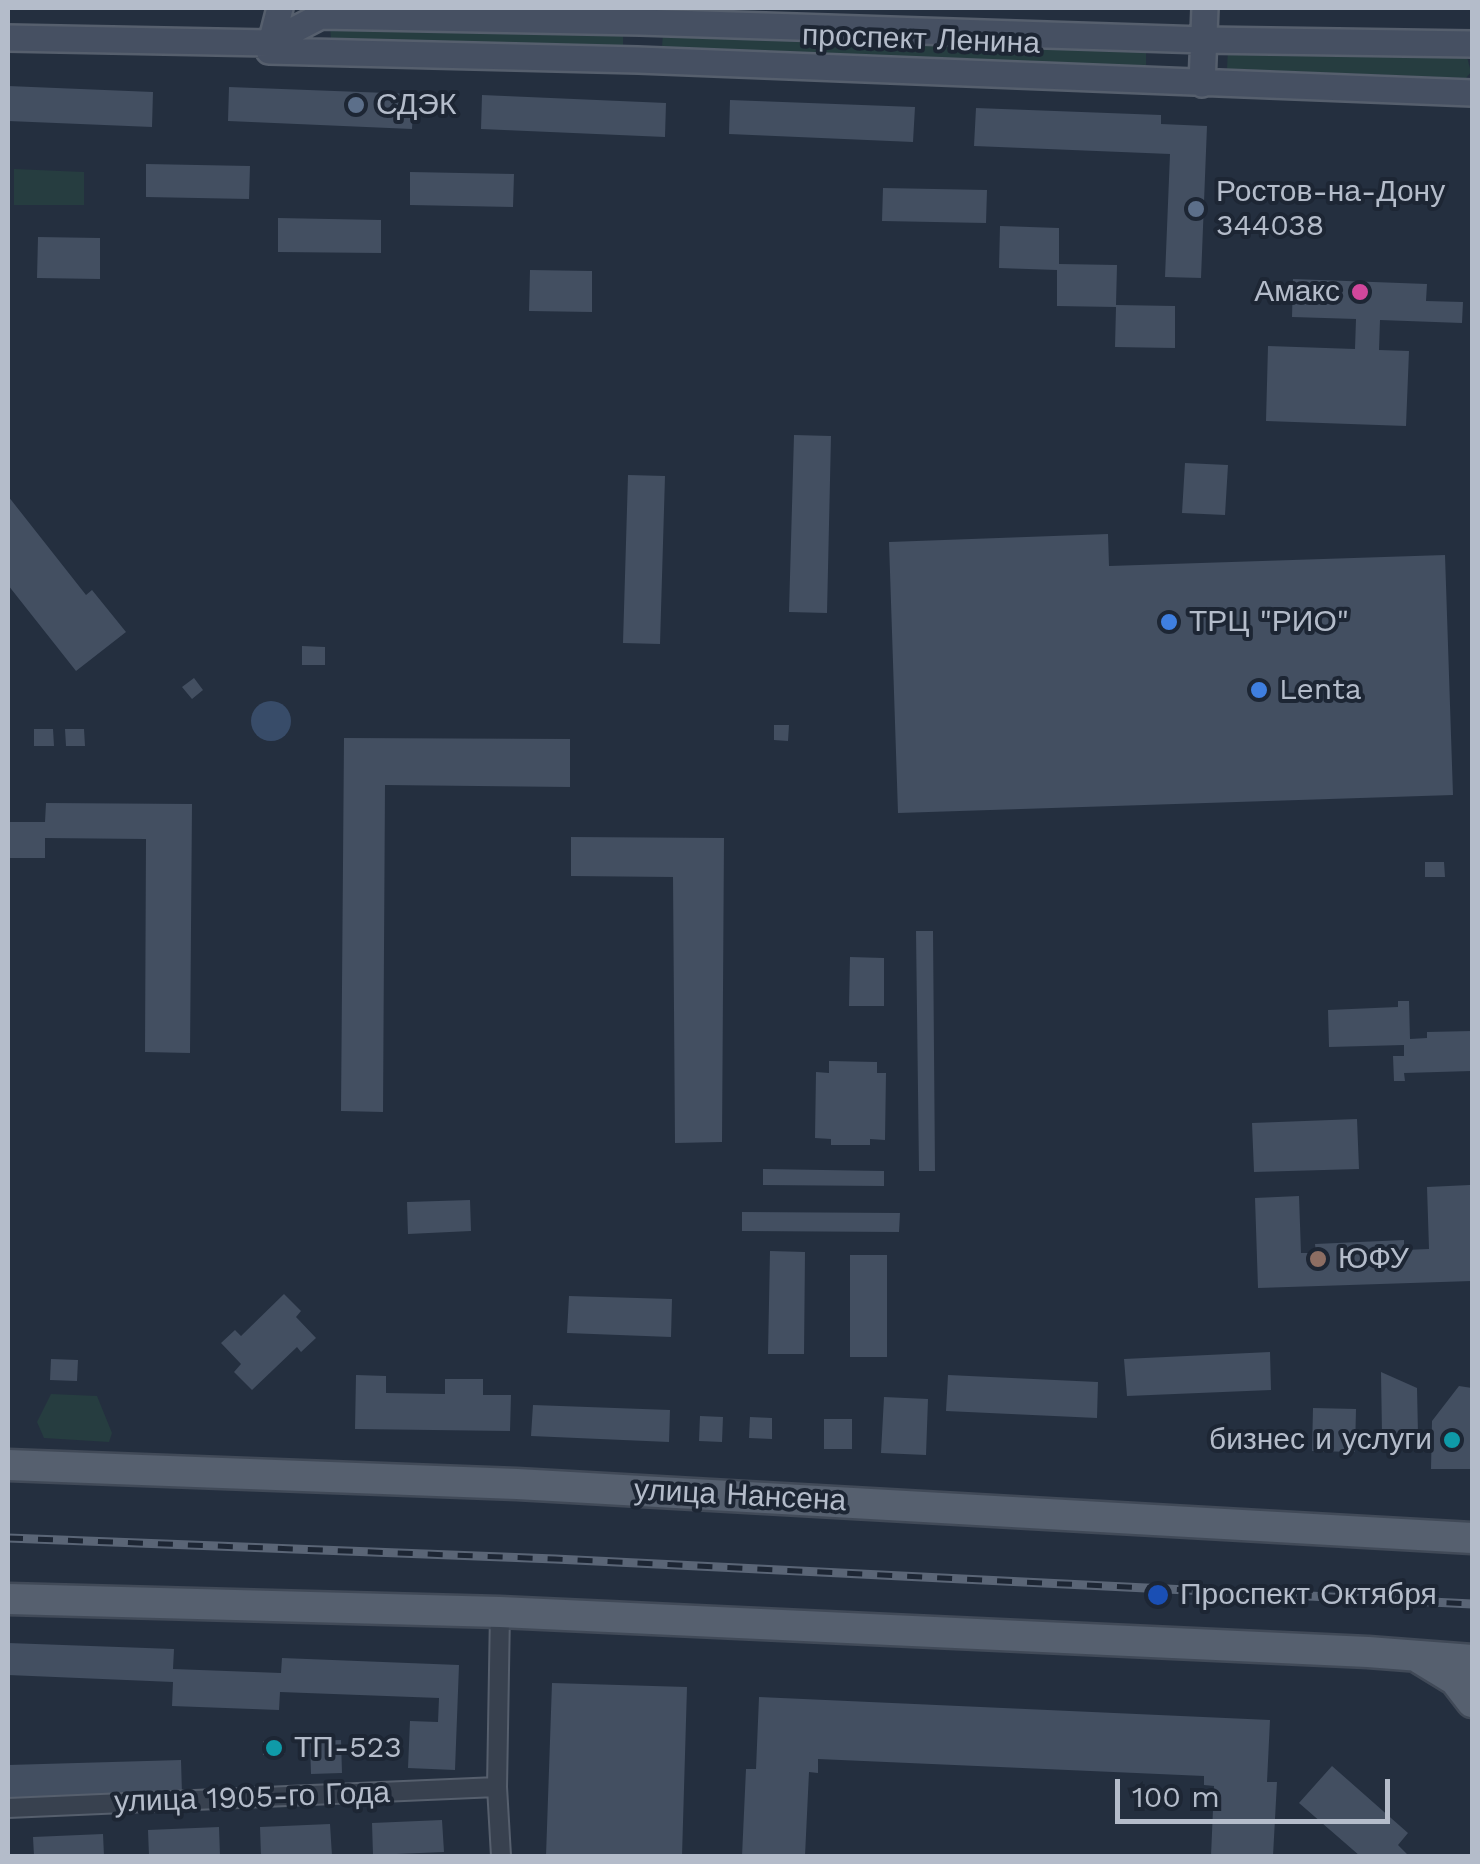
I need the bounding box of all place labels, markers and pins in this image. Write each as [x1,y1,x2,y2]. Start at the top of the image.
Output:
place label: СДЭК [376,87,456,123]
marker: СДЭК [345,94,367,116]
place label: Ростов-на-Дону 344038 [1216,174,1445,244]
marker: Ростов-на-Дону 344038 [1185,198,1207,220]
place label: Амакс [1254,274,1340,310]
marker: Амакс [1349,281,1371,303]
place label: ТРЦ "РИО" [1189,604,1349,640]
marker: ТРЦ "РИО" [1158,611,1180,633]
place label: Lenta [1279,672,1362,708]
marker: Lenta [1248,679,1270,701]
place label: ЮФУ [1338,1241,1409,1277]
marker: ЮФУ [1307,1248,1329,1270]
place label: бизнес и услуги [1209,1422,1432,1458]
marker: бизнес и услуги [1441,1429,1463,1451]
place label: Проспект Октября [1180,1577,1437,1613]
marker: Проспект Октября [1145,1582,1171,1608]
place label: ТП-523 [294,1730,402,1766]
marker: ТП-523 [263,1737,285,1759]

